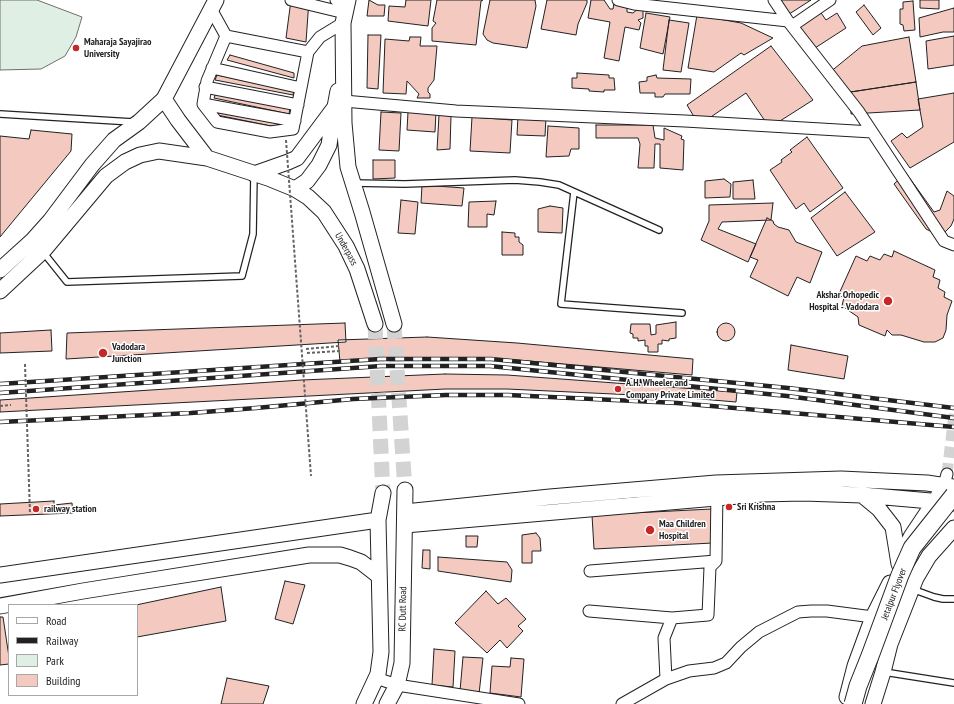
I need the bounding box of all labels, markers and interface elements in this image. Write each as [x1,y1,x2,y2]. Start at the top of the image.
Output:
place label: Maharaja Sayajirao University [84,36,152,60]
marker: Maharaja Sayajirao University [71,43,81,53]
street label: Underpass [332,230,360,268]
place label: Akshar Orhopedic Hospital - Vadodara [809,289,879,312]
marker: Akshar Orhopedic Hospital - Vadodara [882,295,894,307]
place label: Vadodara Junction [112,341,145,364]
marker: Vadodara Junction [97,347,109,359]
place label: A.H. Wheeler and Company Private Limited [626,377,715,400]
marker: A.H. Wheeler and Company Private Limited [613,384,623,394]
place label: Sri Krishna [737,501,775,513]
marker: Sri Krishna [724,502,734,512]
place label: railway station [44,503,97,515]
marker: railway station [31,504,41,514]
place label: Maa Children Hospital [659,518,706,542]
marker: Maa Children Hospital [644,524,656,536]
street label: Jetalpur Flyover [879,566,909,622]
street label: RC Dutt Road [397,586,409,632]
legend [8,604,138,696]
text: Road [46,613,66,628]
text: Railway [46,633,78,648]
text: Park [46,653,64,668]
text: Building [46,673,81,688]

